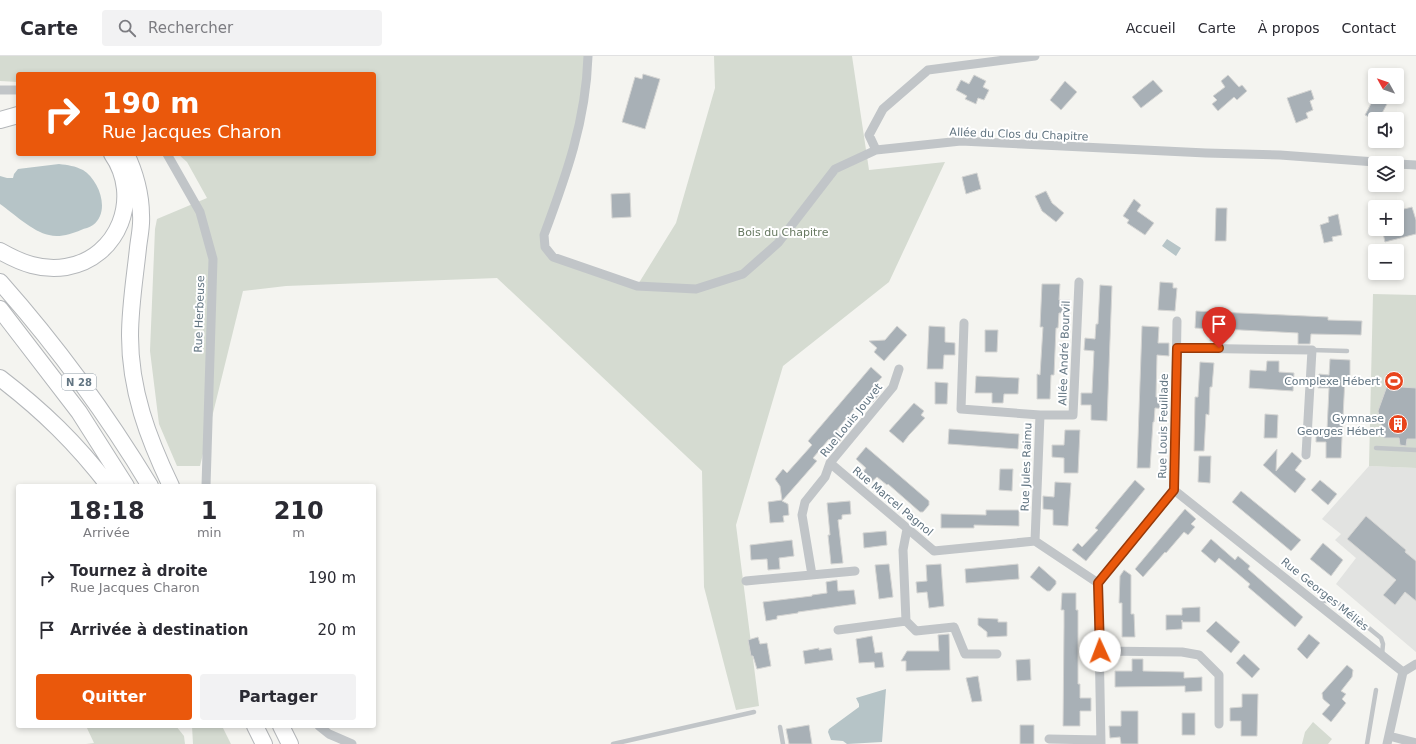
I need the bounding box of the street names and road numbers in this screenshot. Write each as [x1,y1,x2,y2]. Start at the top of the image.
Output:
street label: Allée du Clos du Chapitre [949,126,1089,143]
street label: Rue Herbeuse [192,275,207,353]
street label: Allée André Bourvil [1056,300,1073,406]
street label: Rue Louis Feuillade [1156,373,1171,479]
road number: N 28 [62,374,96,390]
street label: Rue Louis Jouvet [818,380,885,460]
street label: Rue Jules Raimu [1018,423,1035,511]
street label: Rue Marcel Pagnol [850,464,936,539]
street label: Rue Georges Méliès [1278,555,1371,634]

